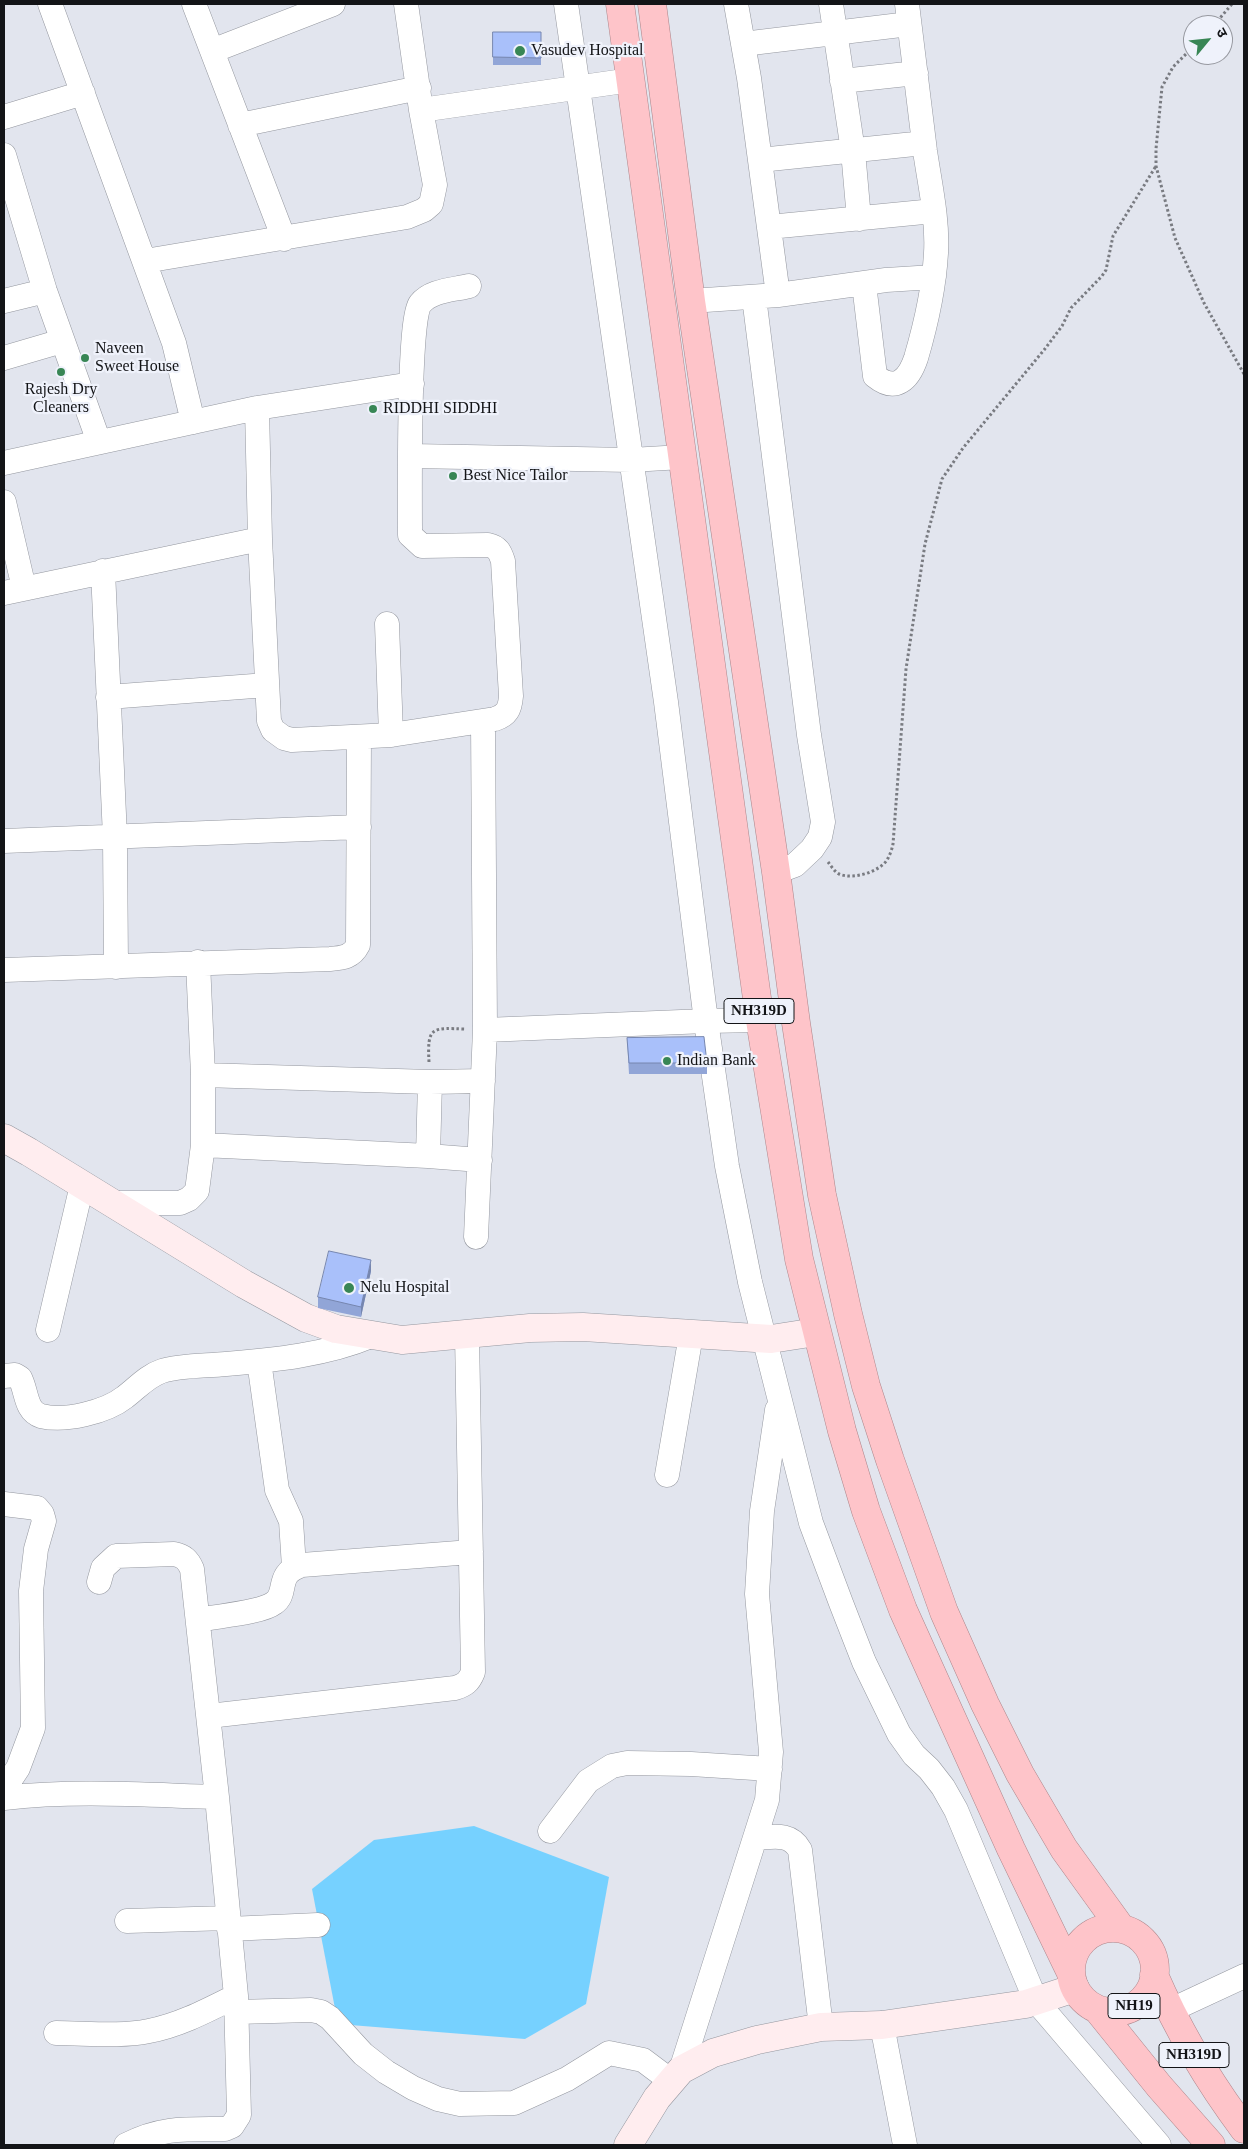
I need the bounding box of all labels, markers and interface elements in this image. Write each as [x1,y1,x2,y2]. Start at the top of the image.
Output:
north arrow [1183,15,1233,65]
text: उ [1210,25,1231,41]
place label: Vasudev Hospital [531,41,660,61]
marker: Vasudev Hospital [513,44,527,58]
place label: Naveen Sweet House [95,339,192,377]
marker: Naveen Sweet House [79,352,91,364]
marker: Rajesh Dry Cleaners [55,366,67,378]
place label: Rajesh Dry Cleaners [21,380,101,418]
place label: RIDDHI SIDDHI [383,399,498,419]
marker: RIDDHI SIDDHI [367,403,379,415]
place label: Best Nice Tailor [463,466,578,486]
marker: Best Nice Tailor [447,470,459,482]
road number: NH319D [724,998,794,1024]
place label: Indian Bank [677,1051,767,1071]
marker: Indian Bank [661,1055,673,1067]
place label: Nelu Hospital [360,1278,461,1298]
marker: Nelu Hospital [342,1281,356,1295]
road number: NH19 [1108,1994,1160,2018]
road number: NH319D [1159,2042,1229,2068]

